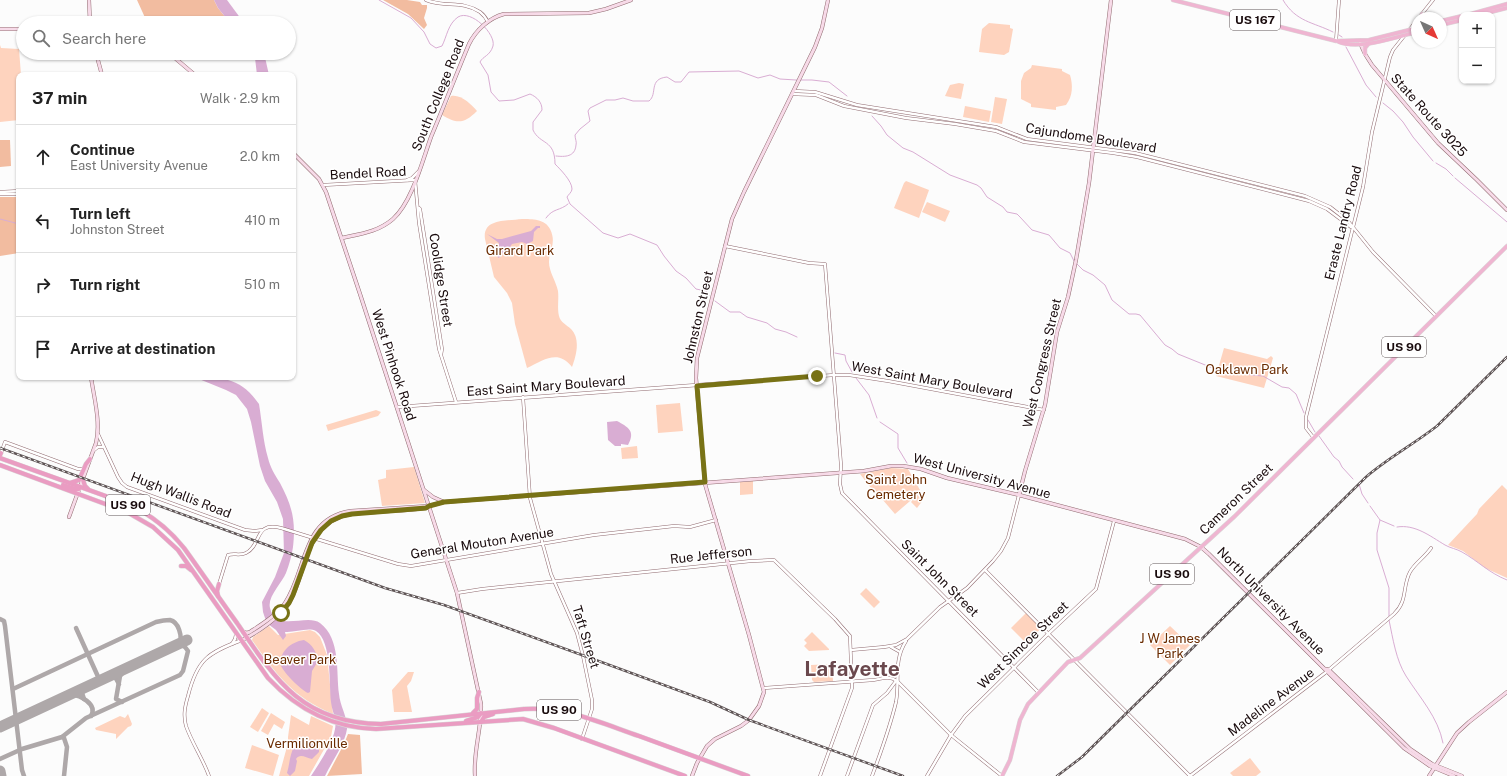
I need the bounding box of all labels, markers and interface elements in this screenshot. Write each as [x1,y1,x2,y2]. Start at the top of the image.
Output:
road number: US 167 [1230,10,1280,30]
north arrow [1411,12,1447,48]
map controls [1459,12,1495,84]
button: + [1459,12,1495,48]
search box [16,16,296,60]
icon: search [30,27,52,49]
text: Search here [62,30,146,47]
street label: South College Road [409,37,467,153]
button: − [1459,48,1495,84]
street label: State Route 3025 [1388,70,1470,160]
text: 37 min [32,88,87,108]
text: Walk · 2.9 km [200,91,280,106]
street label: Cajundome Boulevard [1025,120,1157,156]
text: Continue [70,141,135,158]
icon: ahead [32,146,54,168]
text: 2.0 km [240,149,280,164]
text: East University Avenue [70,158,208,173]
street label: Bendel Road [329,164,407,182]
street label: Eraste Landry Road [1322,164,1364,282]
text: Turn left [70,205,131,222]
icon: left [32,210,54,232]
text: 410 m [244,213,280,228]
text: Johnston Street [70,222,165,237]
street label: Coolidge Street [426,232,456,328]
park label: Girard Park [486,243,554,258]
street label: Johnston Street [680,269,716,365]
icon: right [32,274,54,296]
text: Turn right [70,276,140,293]
text: 510 m [244,277,280,292]
street label: West Congress Street [1020,297,1064,429]
street label: West Pinhook Road [369,307,419,423]
road number: US 90 [1382,337,1426,357]
icon: arrive [32,338,54,360]
text: Arrive at destination [70,340,215,357]
street label: West Saint Mary Boulevard [850,358,1014,402]
park label: Oaklawn Park [1205,362,1289,377]
route end [808,367,826,385]
street label: East Saint Mary Boulevard [466,373,626,399]
street label: West University Avenue [911,450,1053,502]
street label: Cameron Street [1196,460,1276,538]
street label: Hugh Wallis Road [129,469,233,521]
park label: Saint John Cemetery [865,472,927,502]
road number: US 90 [106,495,150,515]
street label: General Mouton Avenue [409,524,555,562]
street label: Saint John Street [898,536,982,620]
street label: Rue Jefferson [669,543,753,567]
street label: North University Avenue [1214,544,1328,658]
road number: US 90 [1150,564,1194,584]
street label: West Simcoe Street [975,598,1071,692]
route start [272,604,290,622]
street label: Taft Street [569,604,603,670]
park label: J W James Park [1140,631,1200,661]
park label: Beaver Park [264,652,336,667]
district label: Lafayette [804,656,900,681]
street label: Madeline Avenue [1225,665,1317,739]
road number: US 90 [537,700,581,720]
park label: Vermilionville [266,736,348,751]

